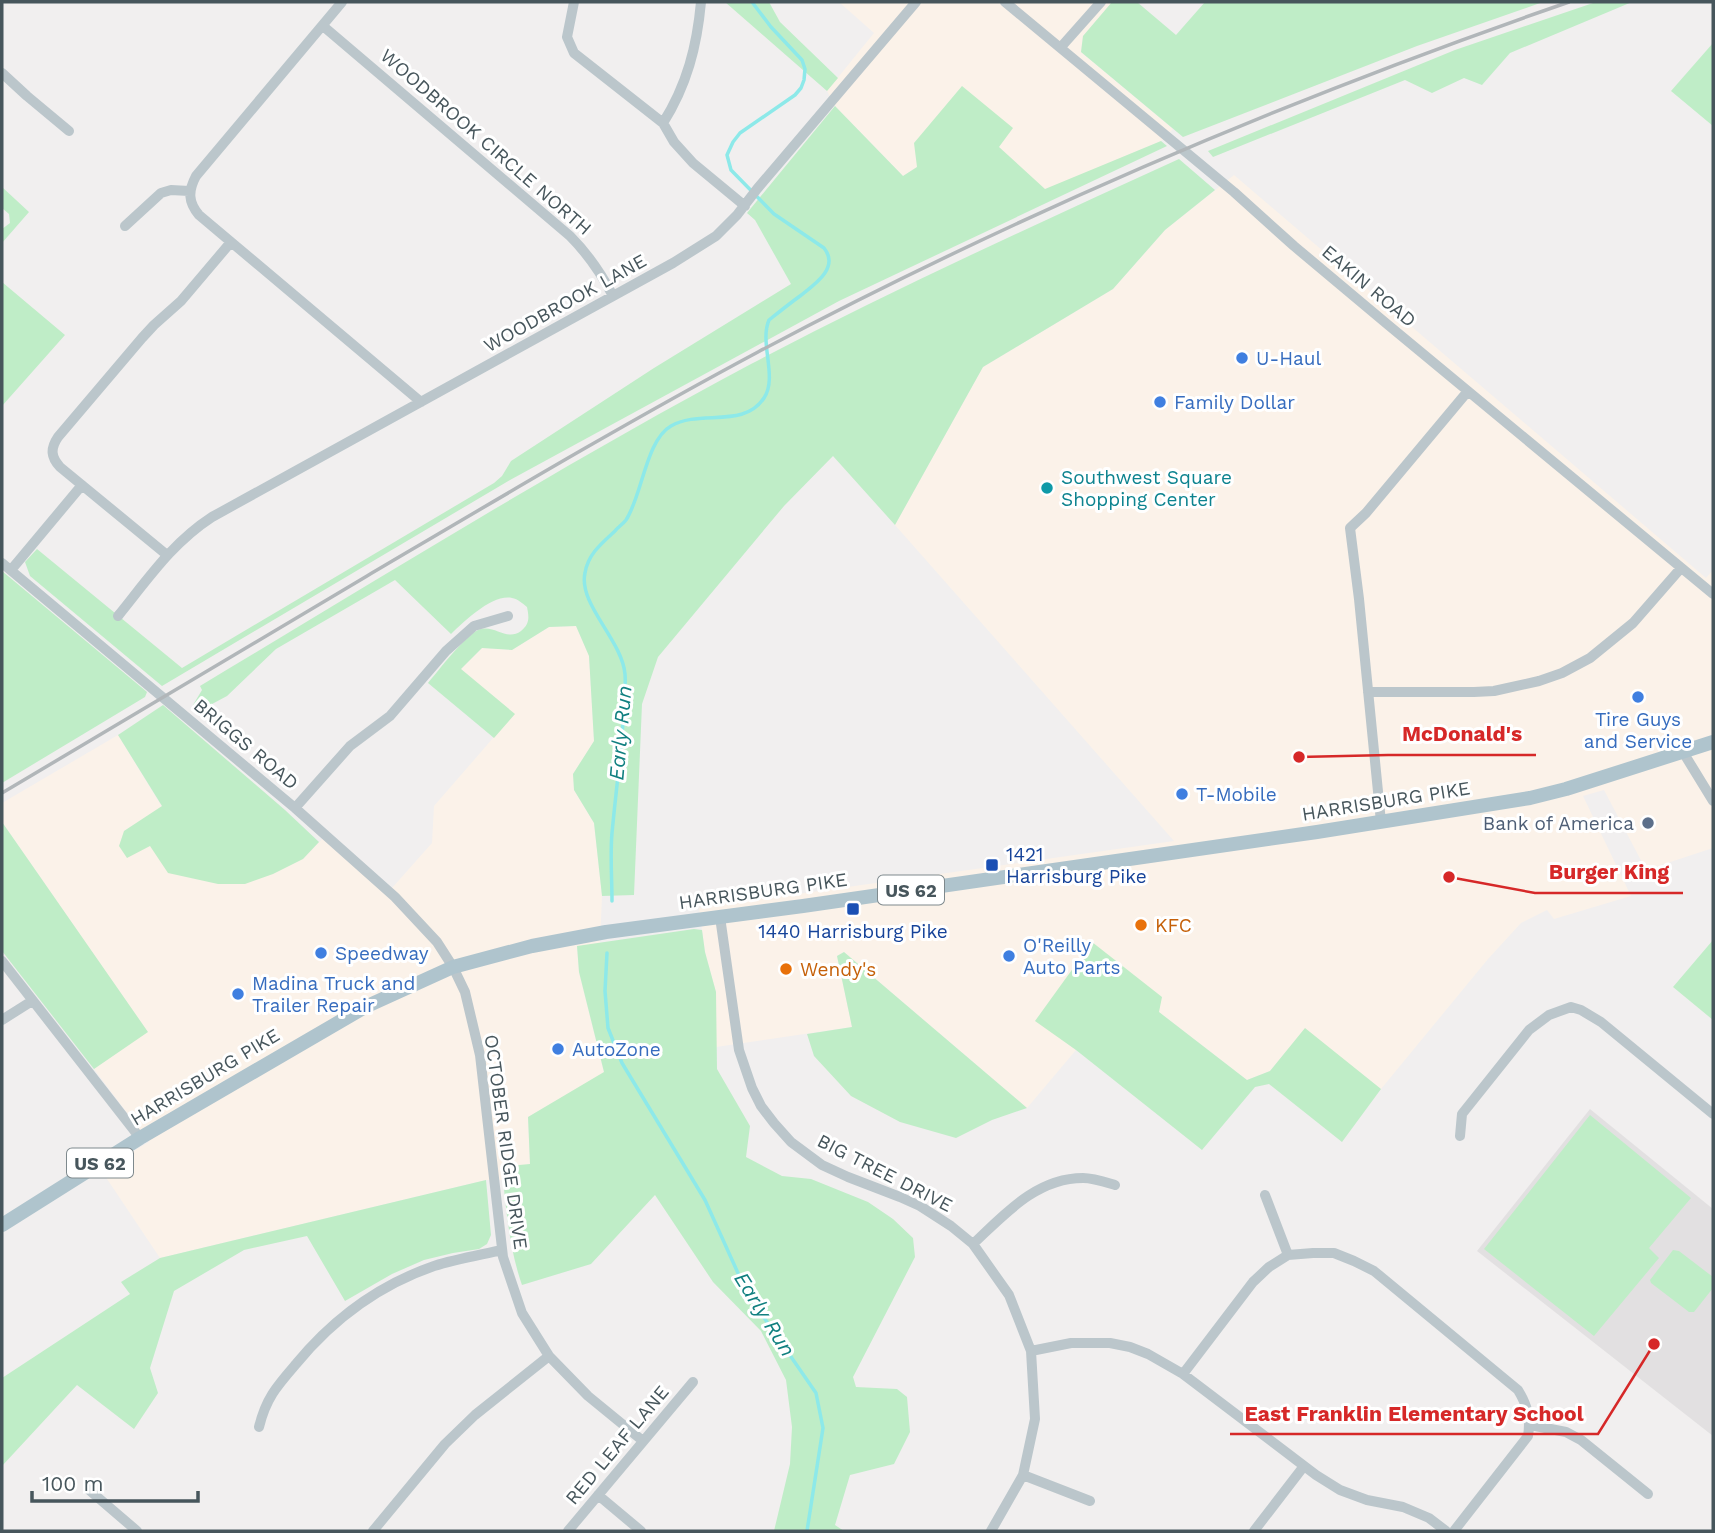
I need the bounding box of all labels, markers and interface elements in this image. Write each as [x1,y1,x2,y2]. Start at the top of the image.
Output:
street label: WOODBROOK CIRCLE NORTH [376,44,596,240]
street label: EAKIN ROAD [1317,240,1421,332]
street label: WOODBROOK LANE [480,249,650,357]
place label: U-Haul [1256,347,1321,370]
marker: U-Haul [1234,350,1250,366]
place label: Family Dollar [1174,391,1295,414]
marker: Family Dollar [1152,394,1168,410]
place label: Southwest Square Shopping Center [1061,466,1232,511]
marker: Southwest Square Shopping Center [1039,480,1055,496]
water label: Early Run [603,685,637,781]
marker: Tire Guys and Service [1630,689,1646,705]
street label: BRIGGS ROAD [189,694,303,794]
place label: Tire Guys and Service [1584,708,1692,753]
callout: McDonald's [1388,713,1536,755]
text: McDonald's [1402,721,1522,746]
street label: HARRISBURG PIKE [1300,776,1472,826]
place label: T-Mobile [1196,783,1277,806]
marker: T-Mobile [1174,786,1190,802]
place label: Bank of America [1483,812,1634,835]
marker: Bank of America [1640,815,1656,831]
place label: 1421 Harrisburg Pike [1006,843,1147,888]
callout: Burger King [1535,851,1683,893]
marker: 1421 Harrisburg Pike [984,857,1000,873]
text: Burger King [1549,859,1669,884]
street label: HARRISBURG PIKE [677,868,849,914]
road number: US 62 [878,876,944,904]
marker: 1440 Harrisburg Pike [845,901,861,917]
place label: KFC [1155,914,1192,937]
marker: KFC [1133,917,1149,933]
place label: 1440 Harrisburg Pike [758,920,948,943]
place label: O'Reilly Auto Parts [1023,934,1120,979]
place label: Speedway [335,942,429,965]
marker: Speedway [313,945,329,961]
marker: O'Reilly Auto Parts [1001,948,1017,964]
place label: Wendy's [800,958,876,981]
marker: Wendy's [778,961,794,977]
place label: Madina Truck and Trailer Repair [252,972,415,1017]
marker: Madina Truck and Trailer Repair [230,986,246,1002]
street label: HARRISBURG PIKE [126,1023,284,1131]
street label: OCTOBER RIDGE DRIVE [480,1033,532,1251]
place label: AutoZone [572,1038,661,1061]
marker: AutoZone [550,1041,566,1057]
street label: BIG TREE DRIVE [813,1129,957,1217]
road number: US 62 [67,1148,133,1178]
water label: Early Run [729,1267,801,1361]
street label: RED LEAF LANE [560,1381,674,1509]
callout: East Franklin Elementary School [1230,1392,1598,1434]
text: East Franklin Elementary School [1244,1401,1584,1426]
scale bar [32,1460,198,1504]
text: 100 m [42,1471,104,1496]

